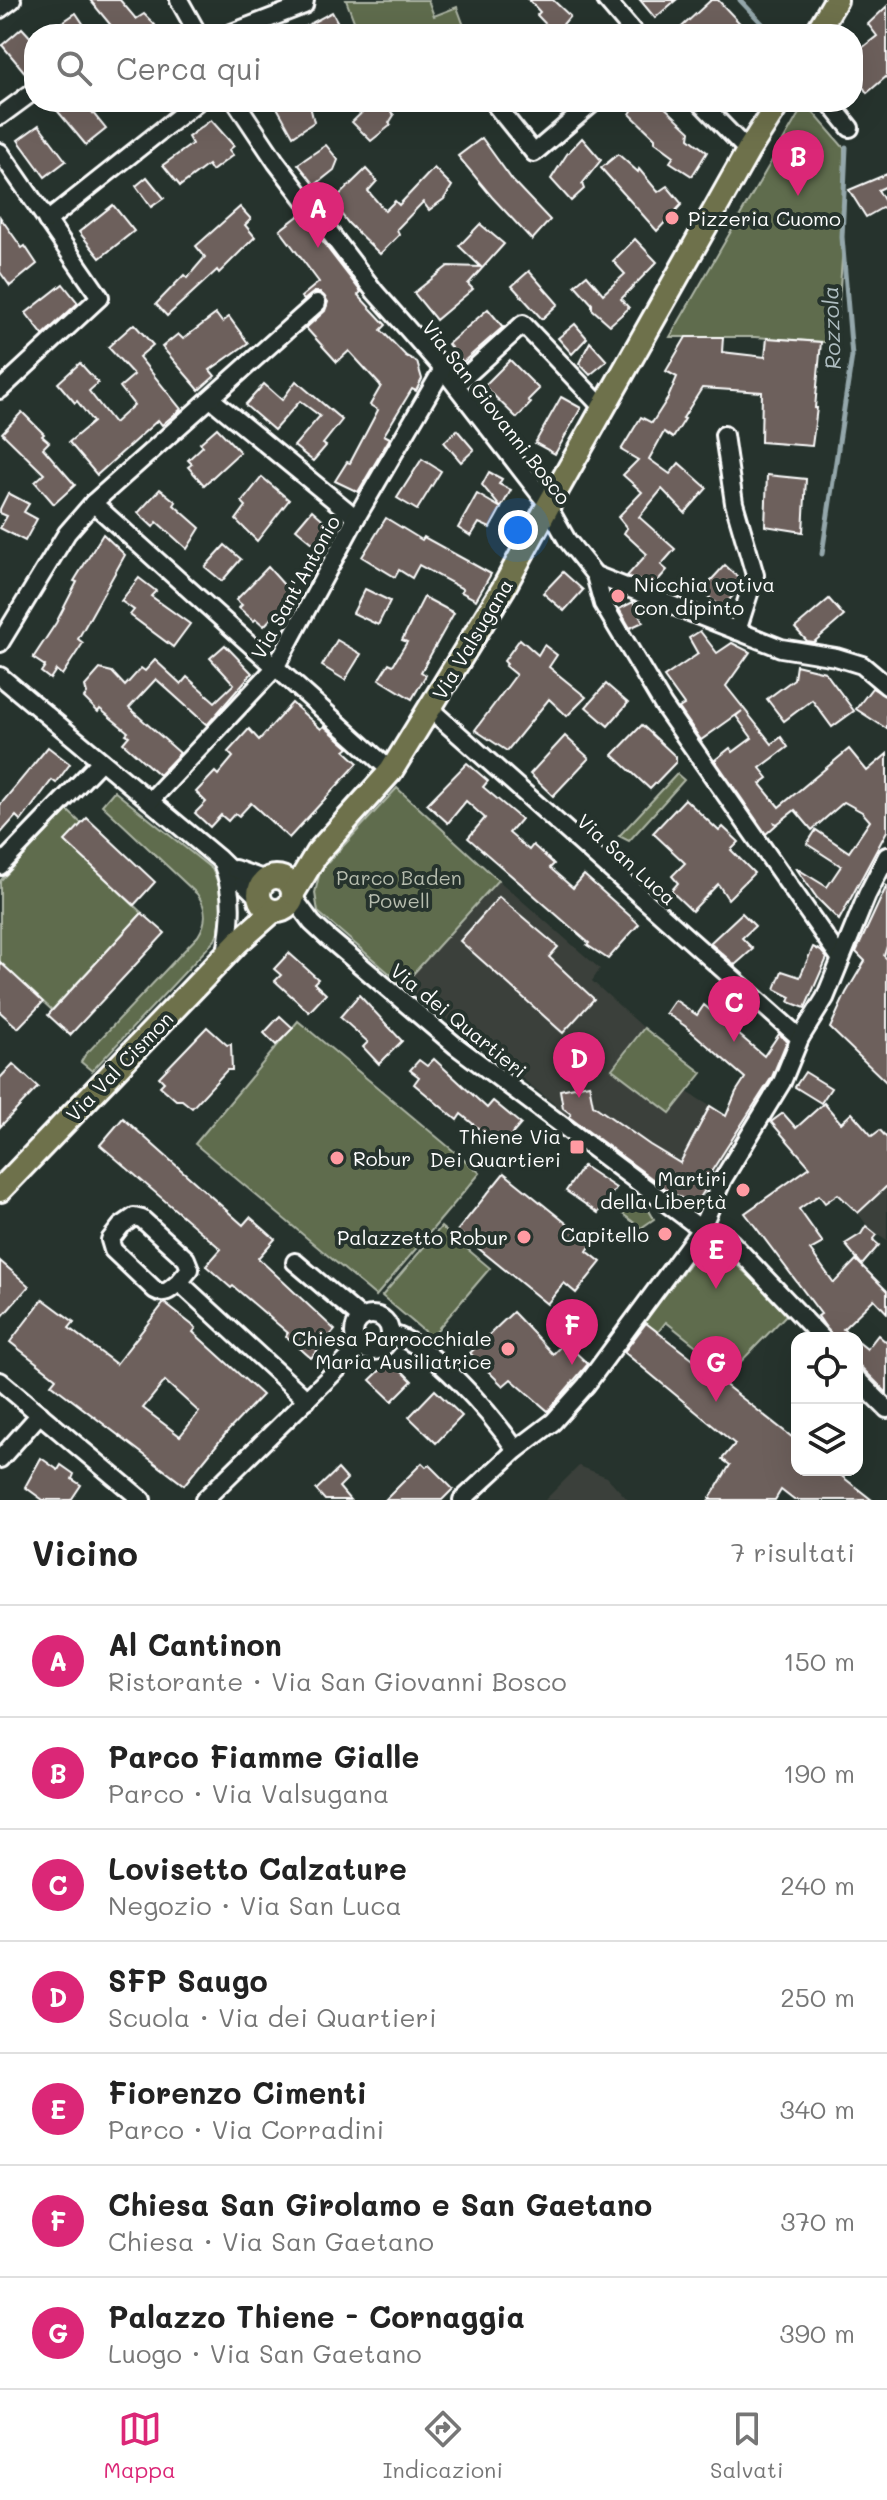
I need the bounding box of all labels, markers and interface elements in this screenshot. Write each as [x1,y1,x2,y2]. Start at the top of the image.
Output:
search box [24,24,863,112]
icon: search [52,46,96,90]
text: Cerca qui [116,48,262,88]
pin: B [772,130,824,196]
pin: A [292,182,344,248]
place label: Pizzeria Cuomo [688,205,841,231]
marker: Pizzeria Cuomo [663,209,681,227]
water label: Rozzola [815,286,847,370]
street label: Via San Giovanni Bosco [417,314,577,510]
street label: Via Sant'Antonio [245,510,345,663]
your location [498,510,538,550]
place label: Nicchia votiva con dipinto [634,571,775,620]
street label: Via Valsugana [426,574,518,704]
marker: Nicchia votiva con dipinto [609,587,627,605]
street label: Via San Luca [572,808,682,910]
park label: Parco Baden Powell [336,864,462,913]
street label: Via dei Quartieri [386,957,532,1083]
pin: C [708,976,760,1042]
street label: Via Val Cismon [60,1005,178,1127]
pin: D [553,1032,605,1098]
place label: Thiene Via Dei Quartieri [430,1123,561,1172]
marker: Thiene Via Dei Quartieri [568,1138,586,1156]
place label: Robur [353,1145,411,1171]
marker: Robur [328,1149,346,1167]
place label: Martiri della Libertà [600,1165,727,1214]
marker: Martiri della Libertà [734,1181,752,1199]
place label: Capitello [561,1221,649,1247]
pin: E [690,1223,742,1289]
place label: Palazzetto Robur [337,1224,508,1250]
marker: Capitello [656,1225,674,1243]
marker: Palazzetto Robur [515,1228,533,1246]
pin: F [546,1299,598,1365]
place label: Chiesa Parrocchiale Maria Ausiliatrice [292,1325,492,1374]
map controls [791,1332,863,1476]
button: locate [791,1332,863,1404]
pin: G [690,1336,742,1402]
marker: Chiesa Parrocchiale Maria Ausiliatrice [499,1340,517,1358]
button: layers [791,1404,863,1476]
text: Vicino [32,1530,138,1575]
text: 7 risultati [731,1535,855,1569]
text: Al Cantinon [108,1624,282,1664]
text: A [49,1644,67,1678]
text: 150 m [783,1644,855,1678]
text: Ristorante · Via San Giovanni Bosco [108,1664,567,1698]
text: Parco Fiamme Gialle [108,1736,419,1776]
text: B [49,1756,67,1790]
text: 190 m [783,1756,855,1790]
text: Parco · Via Valsugana [108,1776,389,1810]
text: Lovisetto Calzature [108,1848,407,1888]
text: C [48,1868,68,1902]
text: 240 m [780,1868,855,1902]
text: Negozio · Via San Luca [108,1888,402,1922]
text: SFP Saugo [108,1960,268,2000]
text: D [49,1980,67,2014]
text: 250 m [780,1980,855,2014]
text: Scuola · Via dei Quartieri [108,2000,437,2034]
text: Fiorenzo Cimenti [108,2072,367,2112]
text: E [50,2092,66,2126]
text: 340 m [779,2092,855,2126]
text: Parco · Via Corradini [108,2112,384,2146]
text: Chiesa San Girolamo e San Gaetano [108,2184,652,2224]
text: F [50,2204,66,2238]
text: 370 m [780,2204,855,2238]
text: Chiesa · Via San Gaetano [108,2224,434,2258]
text: Palazzo Thiene - Cornaggia [108,2296,525,2336]
text: G [48,2316,68,2350]
text: 390 m [779,2316,855,2350]
text: Luogo · Via San Gaetano [108,2336,422,2370]
tab: Mappa [104,2407,176,2484]
tab: Indicazioni [383,2407,503,2484]
tab: Salvati [710,2407,783,2484]

